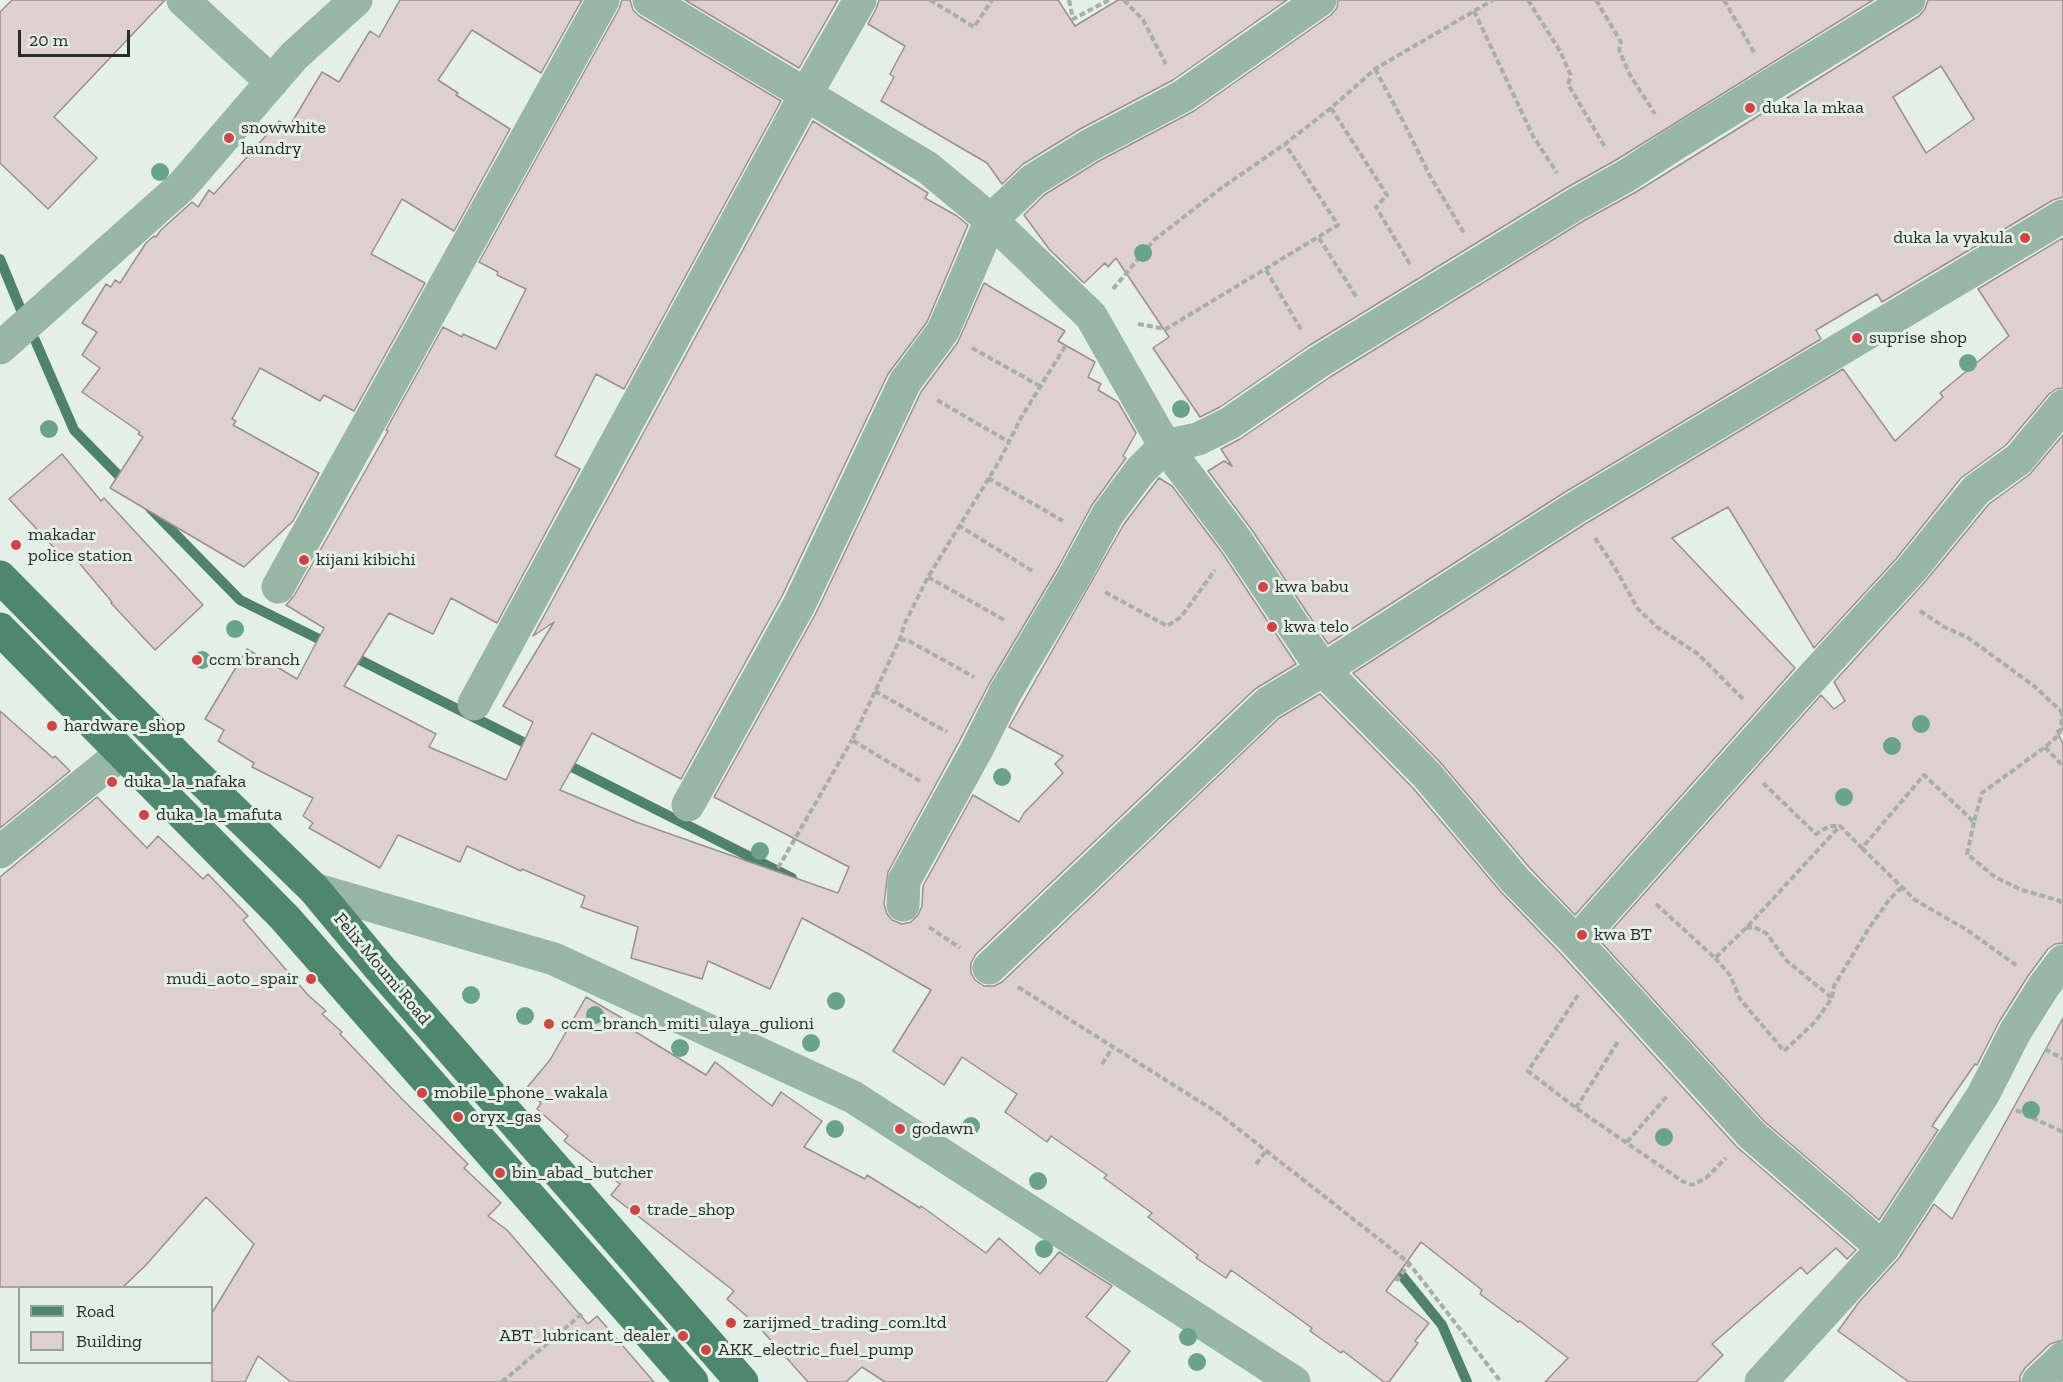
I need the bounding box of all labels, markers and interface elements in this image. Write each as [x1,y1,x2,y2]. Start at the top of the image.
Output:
scale bar [21,18,134,56]
text: 20 m [29,29,68,51]
place label: duka la mkaa [1762,97,1864,119]
marker: duka la mkaa [1743,101,1757,115]
place label: snowwhite laundry [241,117,326,160]
marker: snowwhite laundry [222,131,236,145]
place label: duka la vyakula [1893,227,2013,249]
marker: duka la vyakula [2018,231,2032,245]
place label: suprise shop [1869,327,1967,349]
marker: suprise shop [1850,331,1864,345]
place label: makadar police station [28,524,132,566]
marker: makadar police station [9,538,23,552]
place label: kijani kibichi [316,549,416,571]
marker: kijani kibichi [297,553,311,567]
place label: kwa babu [1275,576,1349,598]
marker: kwa babu [1256,580,1270,594]
place label: kwa telo [1284,616,1349,638]
marker: kwa telo [1265,620,1279,634]
place label: ccm branch [209,649,300,671]
marker: ccm branch [190,653,204,667]
place label: hardware_shop [64,715,185,737]
marker: hardware_shop [45,719,59,733]
place label: duka_la_nafaka [124,771,246,793]
marker: duka_la_nafaka [105,775,119,789]
place label: duka_la_mafuta [156,804,282,826]
marker: duka_la_mafuta [137,808,151,822]
street label: Felix Moumi Road [329,909,435,1029]
place label: kwa BT [1594,924,1652,946]
marker: kwa BT [1575,928,1589,942]
place label: mudi_aoto_spair [166,968,299,990]
marker: mudi_aoto_spair [304,972,318,986]
place label: ccm_branch_miti_ulaya_gulioni [561,1013,814,1035]
marker: ccm_branch_miti_ulaya_gulioni [542,1017,556,1031]
place label: mobile_phone_wakala [434,1082,608,1104]
marker: mobile_phone_wakala [415,1086,429,1100]
place label: oryx_gas [470,1106,541,1128]
marker: oryx_gas [451,1110,465,1124]
place label: godawn [912,1118,973,1140]
marker: godawn [893,1122,907,1136]
place label: bin_abad_butcher [512,1162,654,1184]
marker: bin_abad_butcher [493,1166,507,1180]
place label: trade_shop [647,1199,735,1221]
marker: trade_shop [628,1203,642,1217]
legend [18,1286,213,1364]
text: Road [76,1300,115,1322]
place label: zarijmed_trading_com.ltd [743,1312,947,1334]
marker: zarijmed_trading_com.ltd [724,1316,738,1330]
place label: ABT_lubricant_dealer [499,1325,671,1347]
marker: ABT_lubricant_dealer [676,1329,690,1343]
text: Building [76,1330,142,1352]
place label: AKK_electric_fuel_pump [718,1339,914,1361]
marker: AKK_electric_fuel_pump [699,1343,713,1357]

